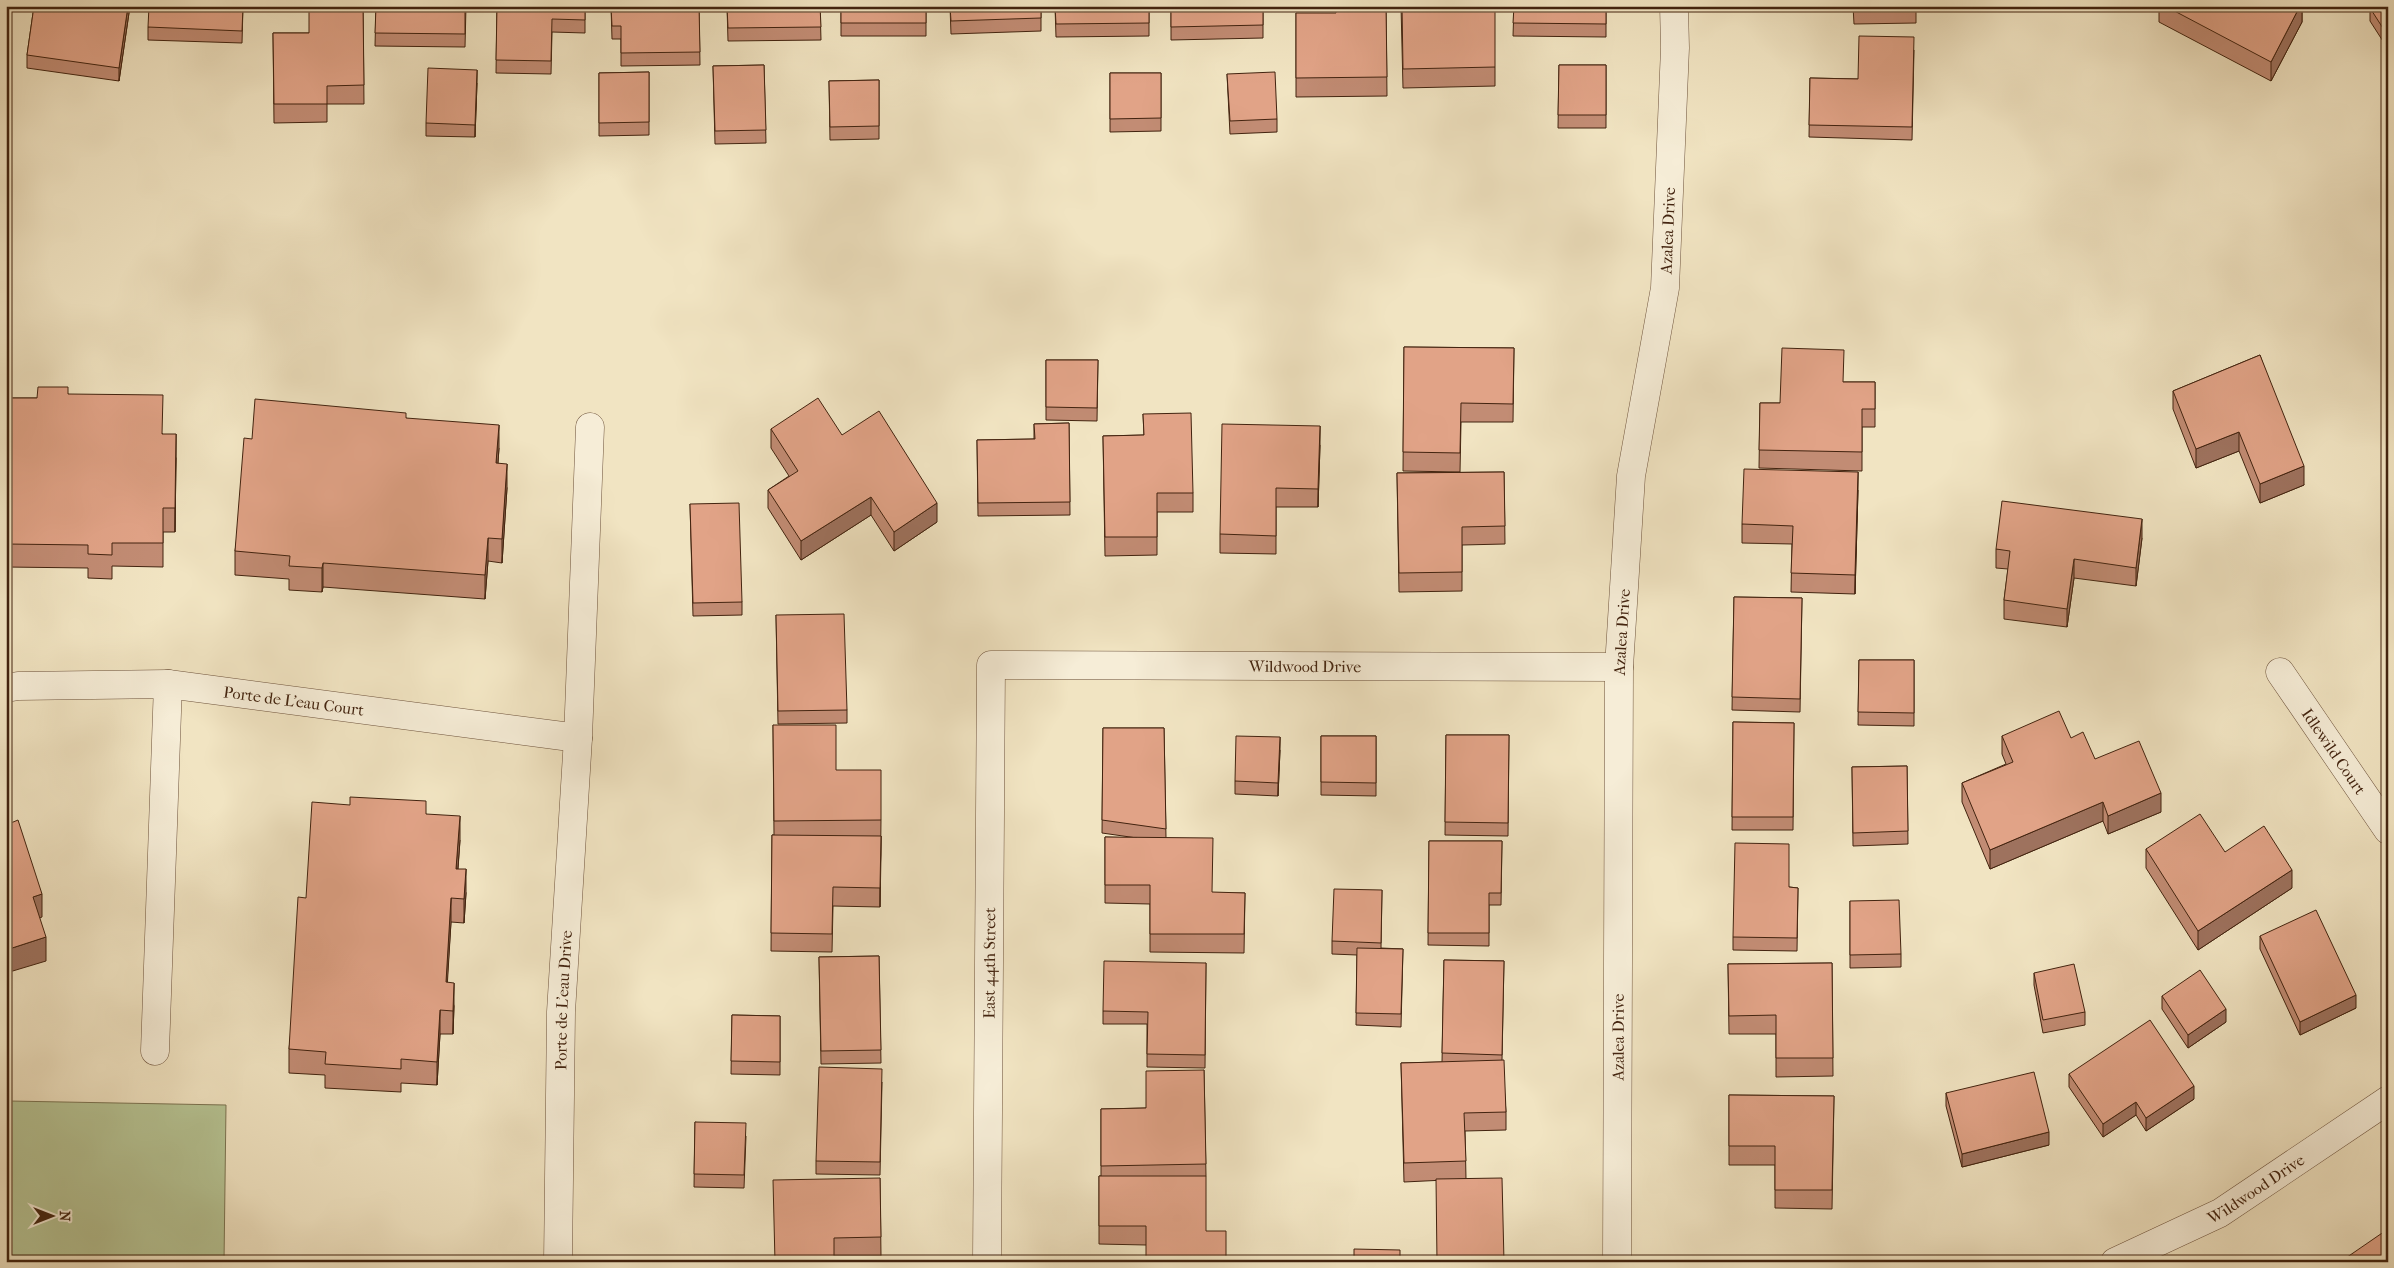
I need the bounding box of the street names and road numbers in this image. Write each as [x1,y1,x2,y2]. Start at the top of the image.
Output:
street label: Azalea Drive [1657,187,1679,275]
street label: Azalea Drive [1610,588,1634,677]
street label: Wildwood Drive [1248,657,1361,676]
street label: Porte de L'eau Court [222,682,365,720]
street label: Idlewild Court [2298,705,2370,799]
street label: East 44th Street [980,907,999,1019]
street label: Porte de L'eau Drive [551,929,576,1070]
street label: Azalea Drive [1609,993,1628,1082]
street label: Wildwood Drive [2203,1150,2308,1228]

